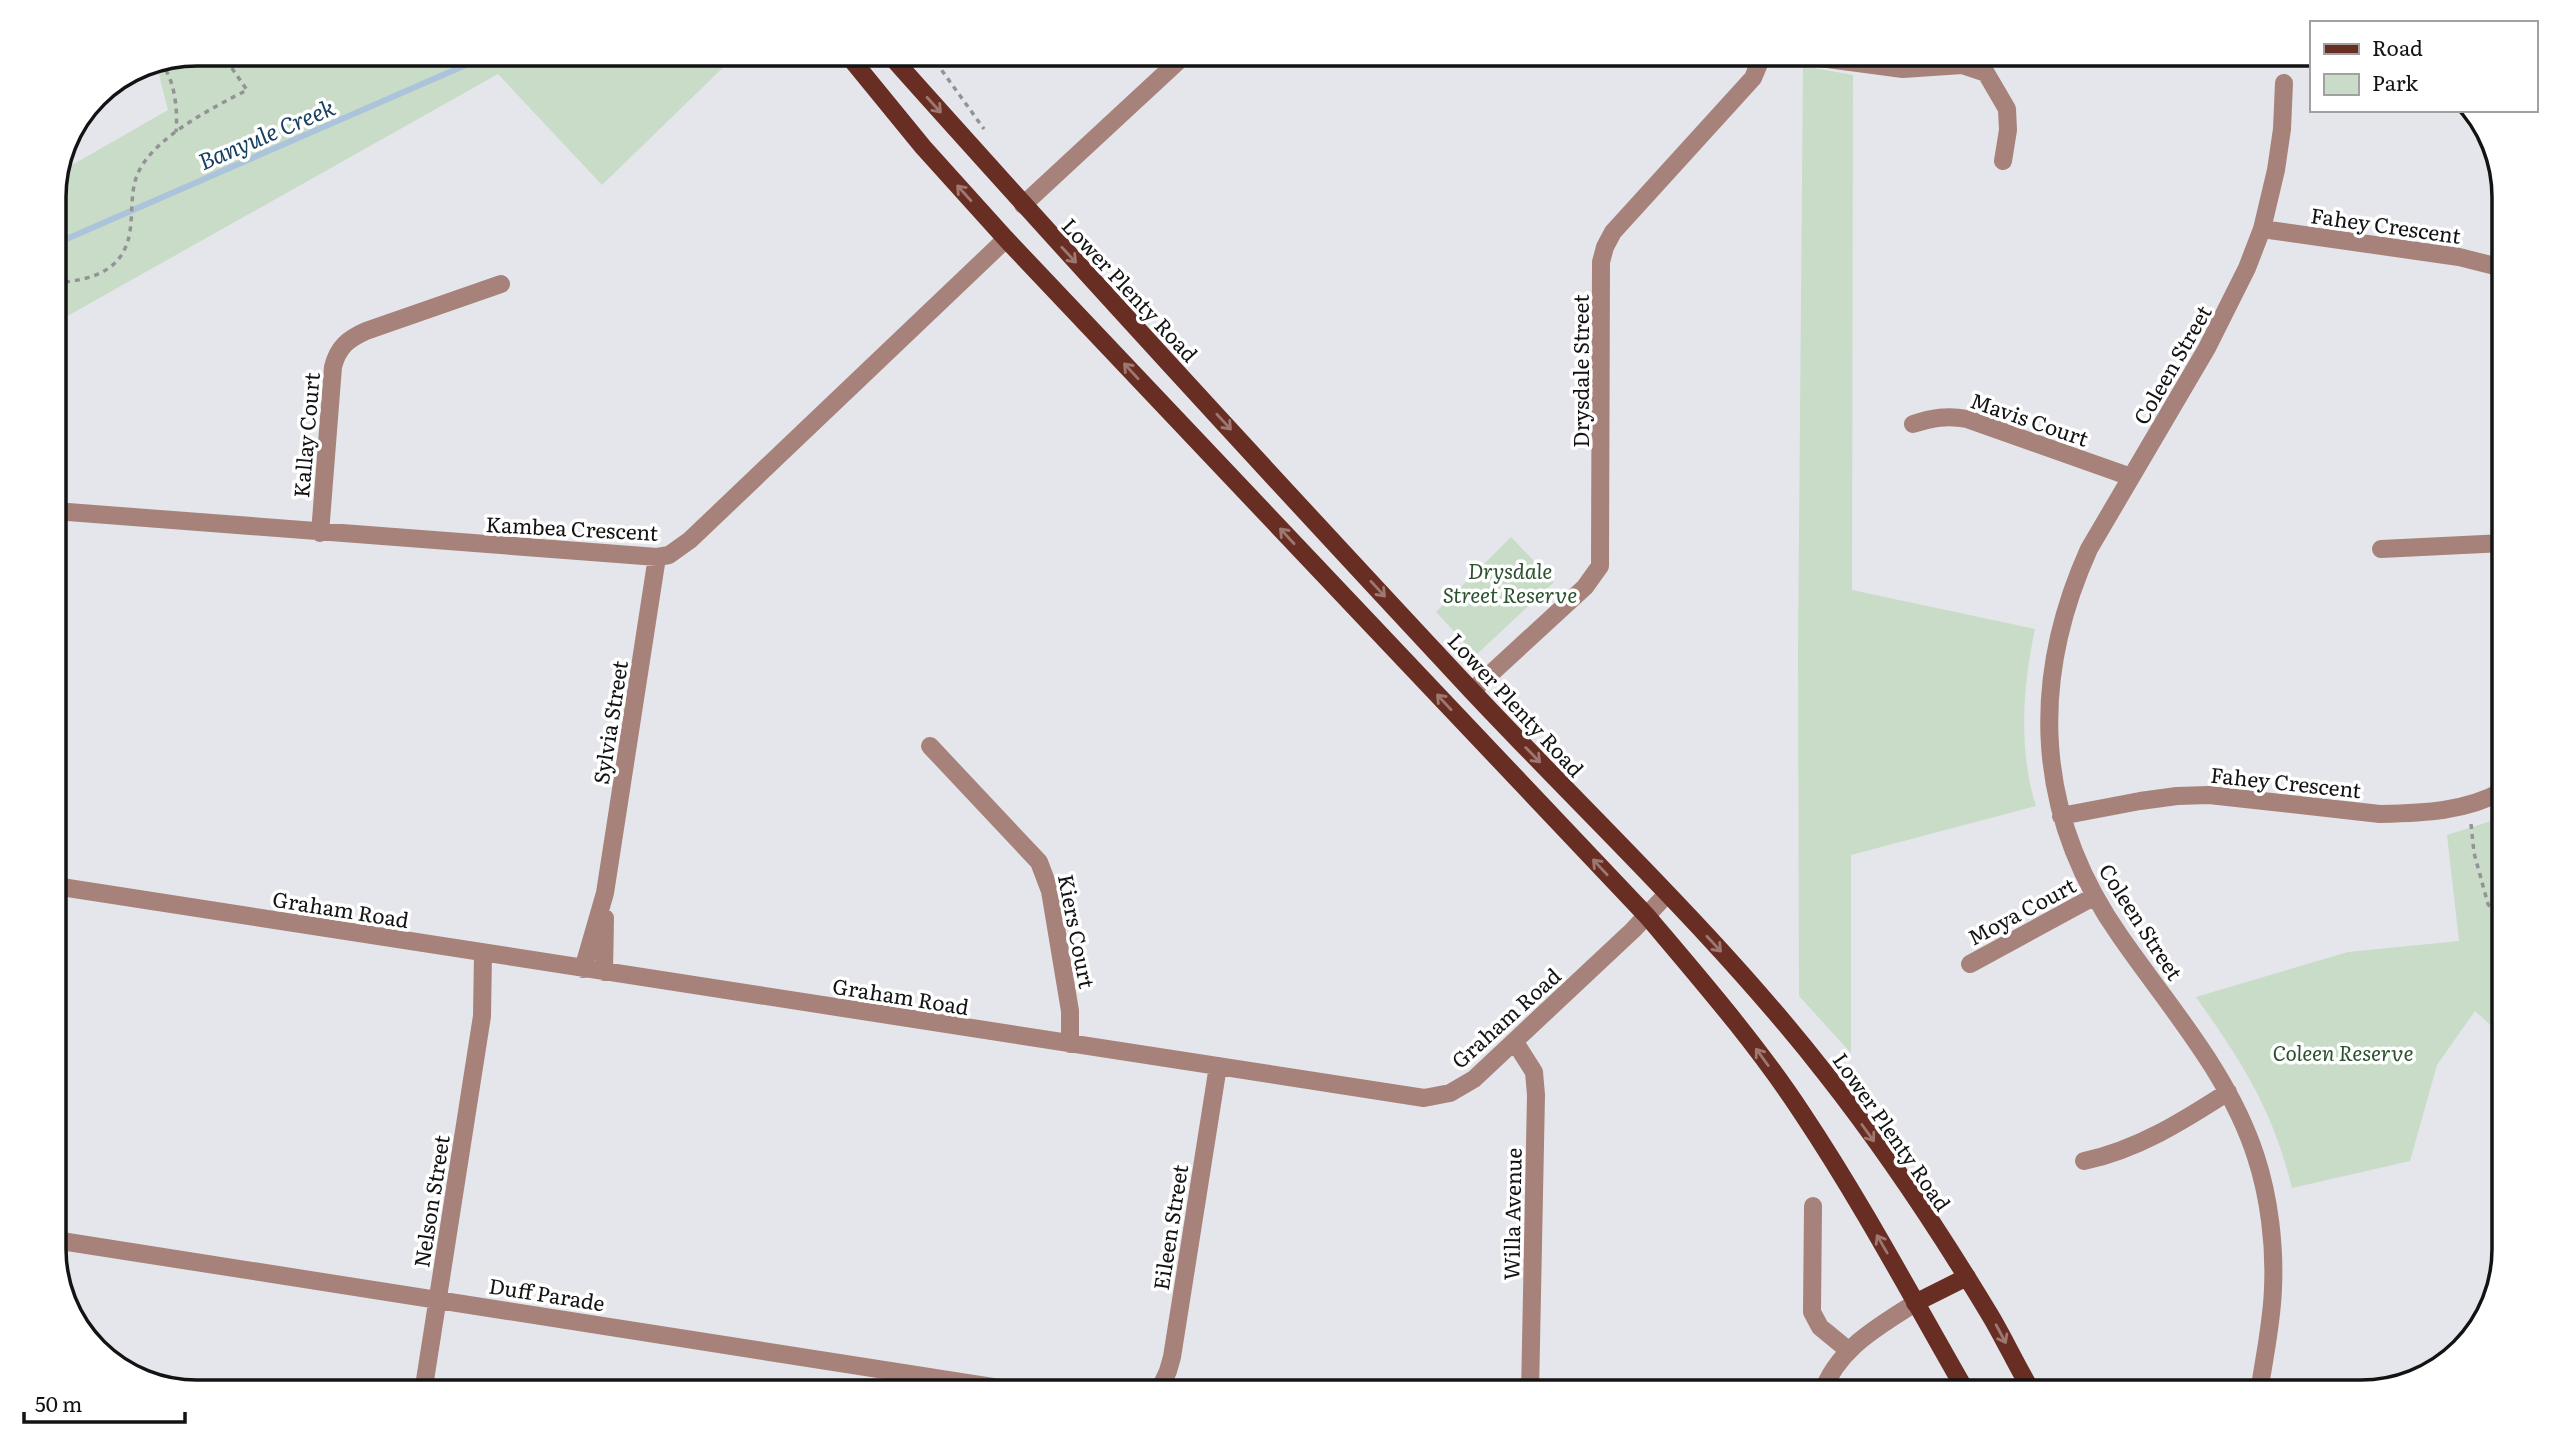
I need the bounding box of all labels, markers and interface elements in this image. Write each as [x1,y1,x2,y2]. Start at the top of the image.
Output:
legend [2310,21,2537,112]
text: Road [2372,31,2423,62]
text: Park [2372,66,2418,97]
water label: Banyule Creek [192,89,340,177]
one-way arrow [926,96,942,114]
one-way arrow [956,185,973,202]
street label: Fahey Crescent [2309,198,2464,250]
street label: Lower Plenty Road [1056,210,1206,368]
one-way arrow [1061,246,1078,263]
street label: Drysdale Street [1564,294,1595,448]
street label: Coleen Street [2124,298,2218,429]
one-way arrow [1122,363,1139,380]
street label: Kallay Court [284,370,326,499]
street label: Mavis Court [1967,383,2094,453]
one-way arrow [1215,413,1232,430]
street label: Kambea Crescent [485,507,660,547]
one-way arrow [1279,528,1296,545]
park label: Drysdale Street Reserve [1443,554,1577,609]
one-way arrow [1369,580,1386,597]
street label: Lower Plenty Road [1442,625,1592,783]
street label: Sylvia Street [584,657,634,786]
one-way arrow [1435,694,1452,711]
one-way arrow [1525,746,1542,763]
street label: Fahey Crescent [2209,758,2363,804]
street label: Coleen Street [2093,857,2192,986]
one-way arrow [1592,859,1609,876]
street label: Moya Court [1961,868,2081,952]
street label: Kiers Court [1052,871,1104,991]
street label: Graham Road [271,882,411,934]
one-way arrow [1705,935,1722,952]
street label: Graham Road [1444,959,1567,1075]
street label: Graham Road [831,969,971,1021]
park label: Coleen Reserve [2272,1036,2414,1067]
street label: Lower Plenty Road [1827,1045,1959,1217]
one-way arrow [1755,1048,1769,1067]
one-way arrow [1861,1123,1876,1142]
street label: Nelson Street [404,1132,456,1270]
street label: Willa Avenue [1494,1147,1528,1281]
street label: Eileen Street [1144,1161,1194,1292]
one-way arrow [1875,1234,1889,1254]
street label: Duff Parade [487,1269,607,1317]
one-way arrow [1994,1324,2008,1344]
scale bar [24,1380,186,1424]
text: 50 m [35,1387,82,1418]

